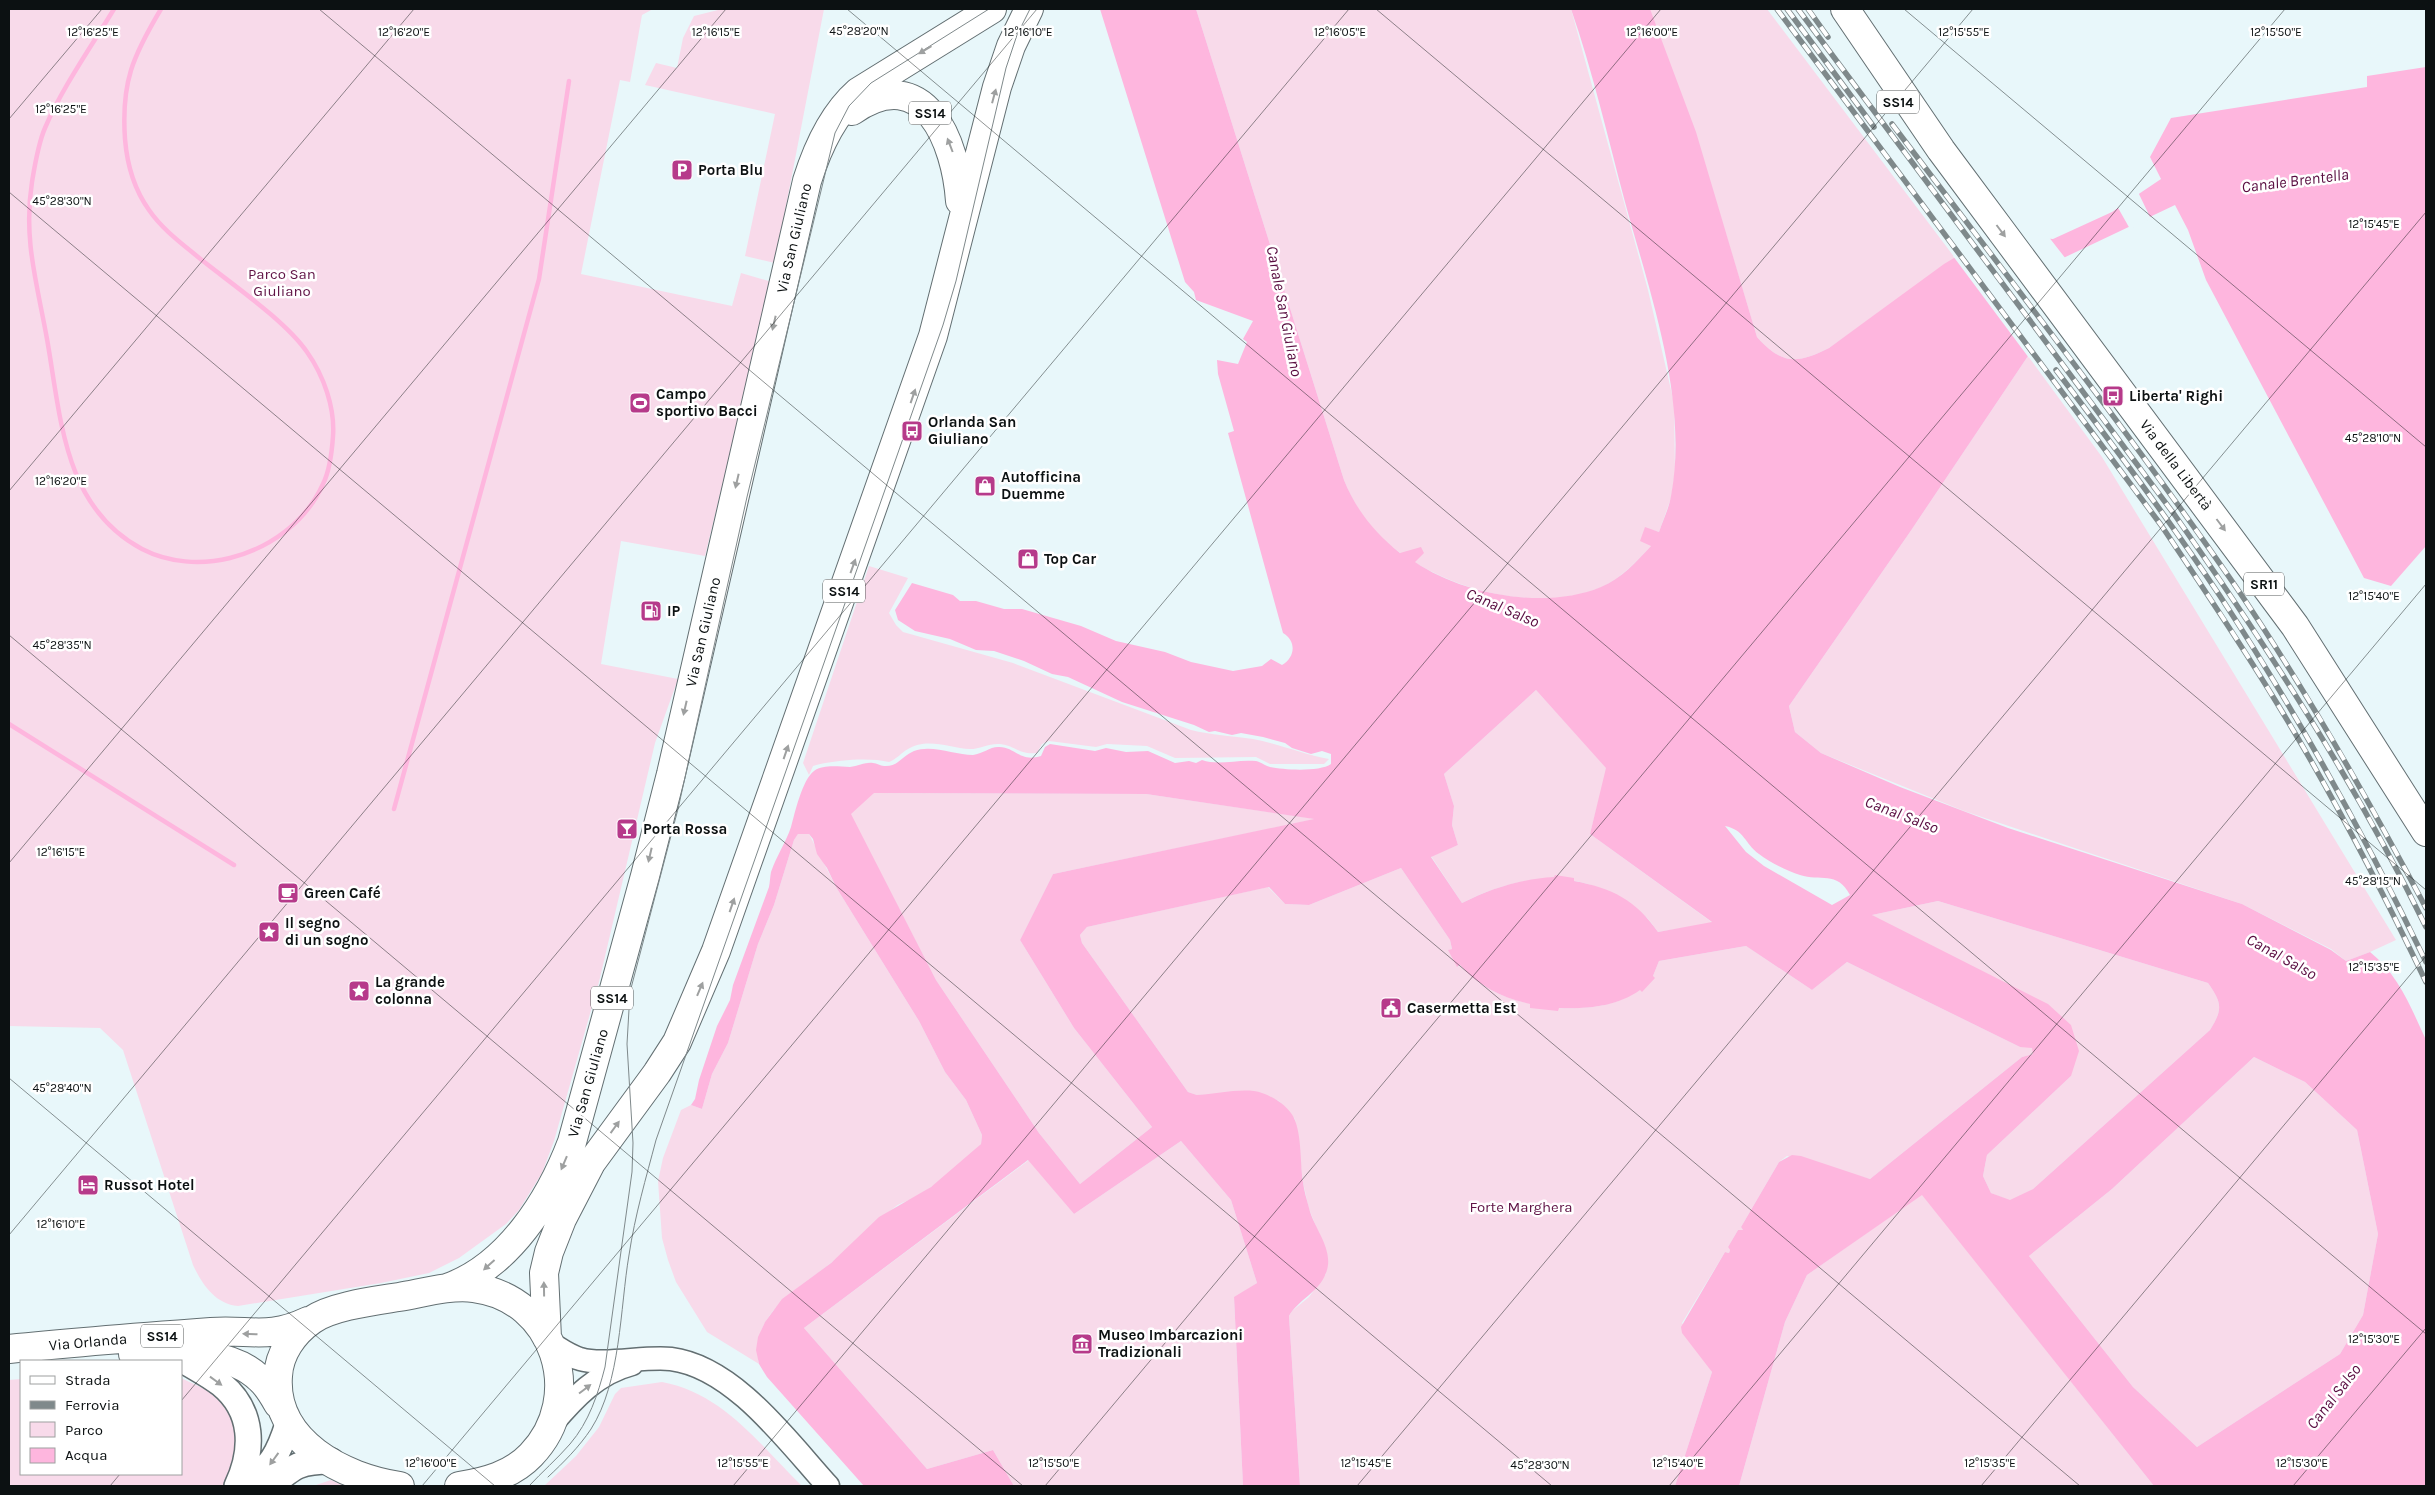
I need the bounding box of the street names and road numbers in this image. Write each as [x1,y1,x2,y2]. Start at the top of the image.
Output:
road number: SS14 [1877,90,1919,114]
road number: SS14 [909,102,951,125]
street label: Via San Giuliano [773,181,815,295]
street label: Via della Libertà [2136,416,2216,514]
road number: SR11 [2244,572,2284,596]
street label: Via San Giuliano [682,575,724,689]
road number: SS14 [823,580,865,602]
road number: SS14 [591,986,633,1010]
street label: Via San Giuliano [564,1027,612,1139]
road number: SS14 [141,1324,183,1348]
street label: Via Orlanda [48,1330,128,1354]

